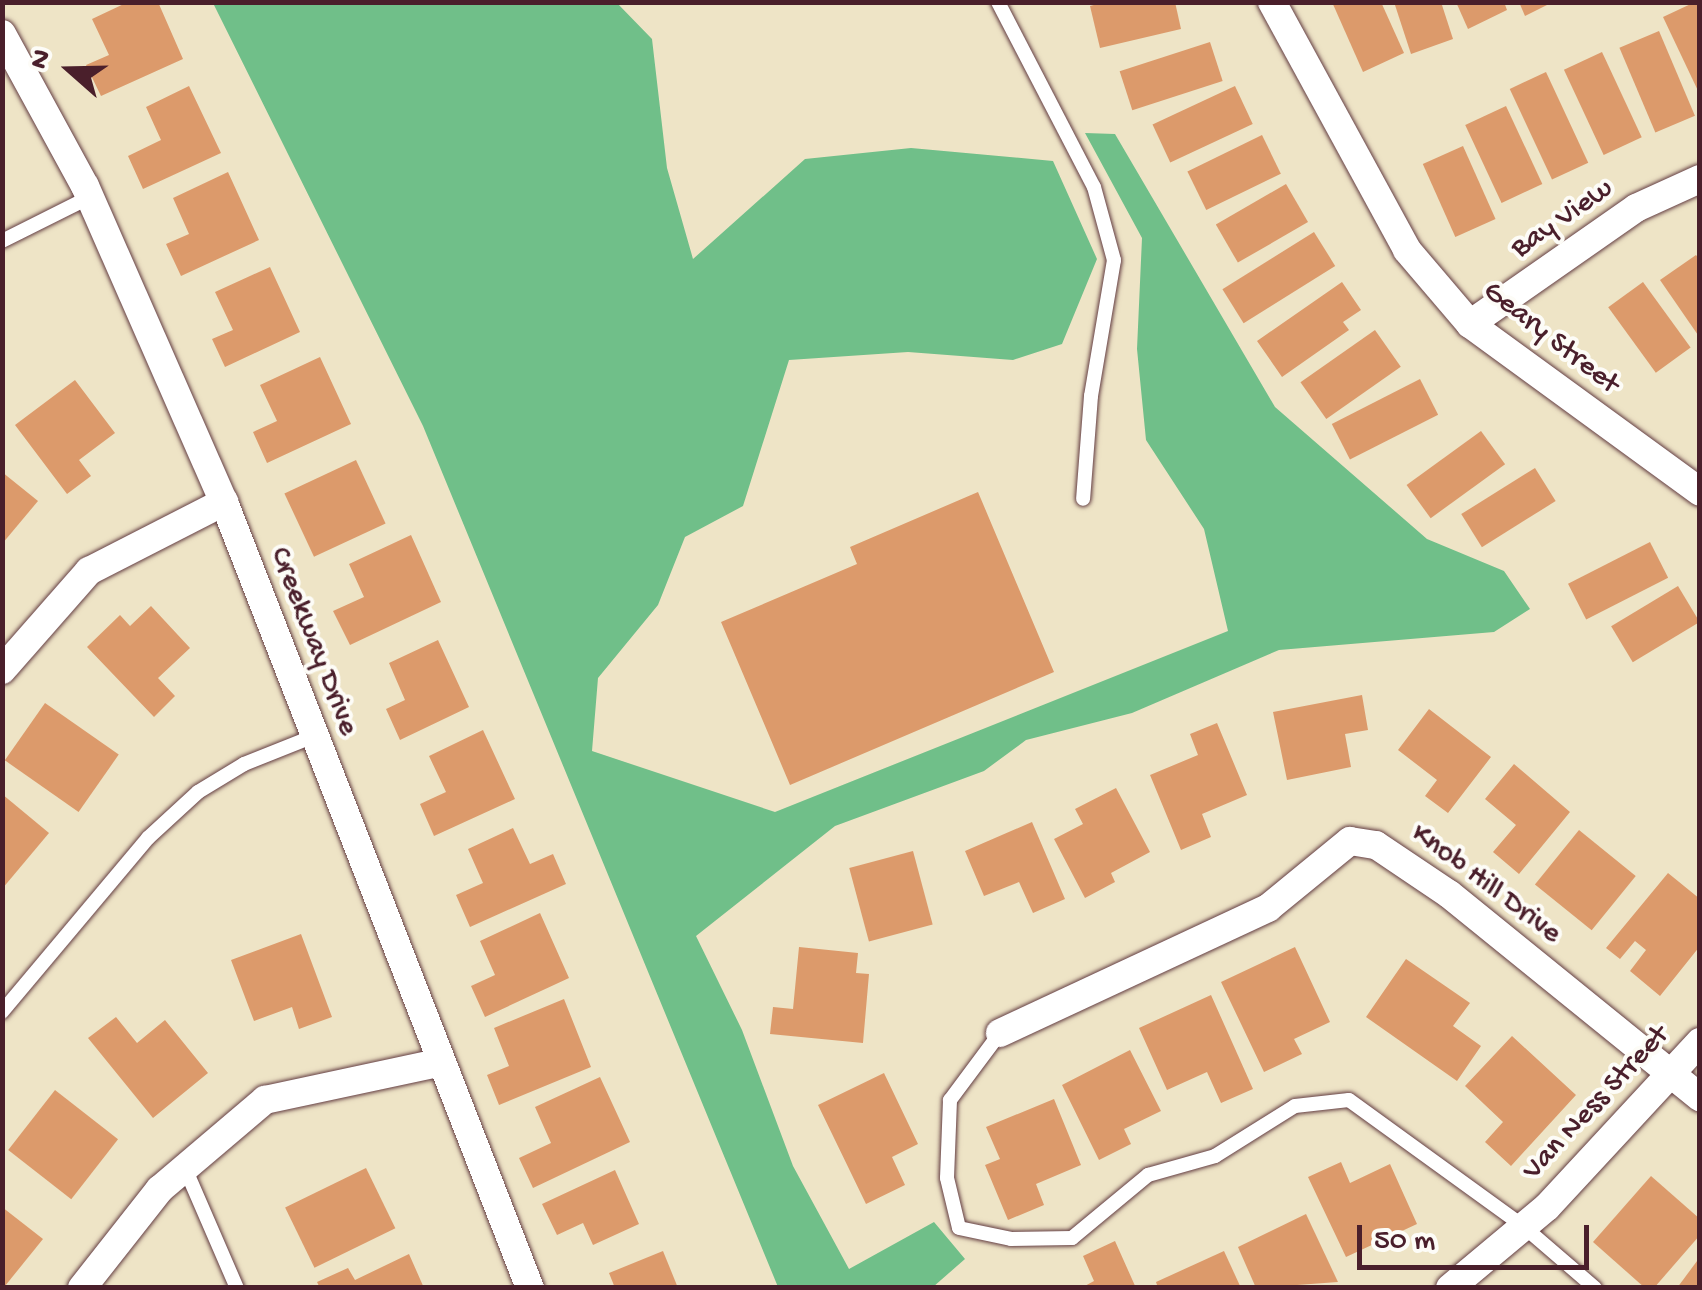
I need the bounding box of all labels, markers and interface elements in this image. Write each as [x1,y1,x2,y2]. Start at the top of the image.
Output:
north arrow [20,20,120,120]
text: N [23,45,60,74]
street label: Bay View [1505,172,1621,268]
street label: Geary Street [1474,274,1626,404]
street label: Creekway Drive [260,543,364,741]
street label: Knob Hill Drive [1403,817,1567,953]
street label: Van Ness Street [1516,1019,1678,1189]
scale bar [1362,1205,1594,1267]
text: 50 m [1374,1225,1435,1260]

